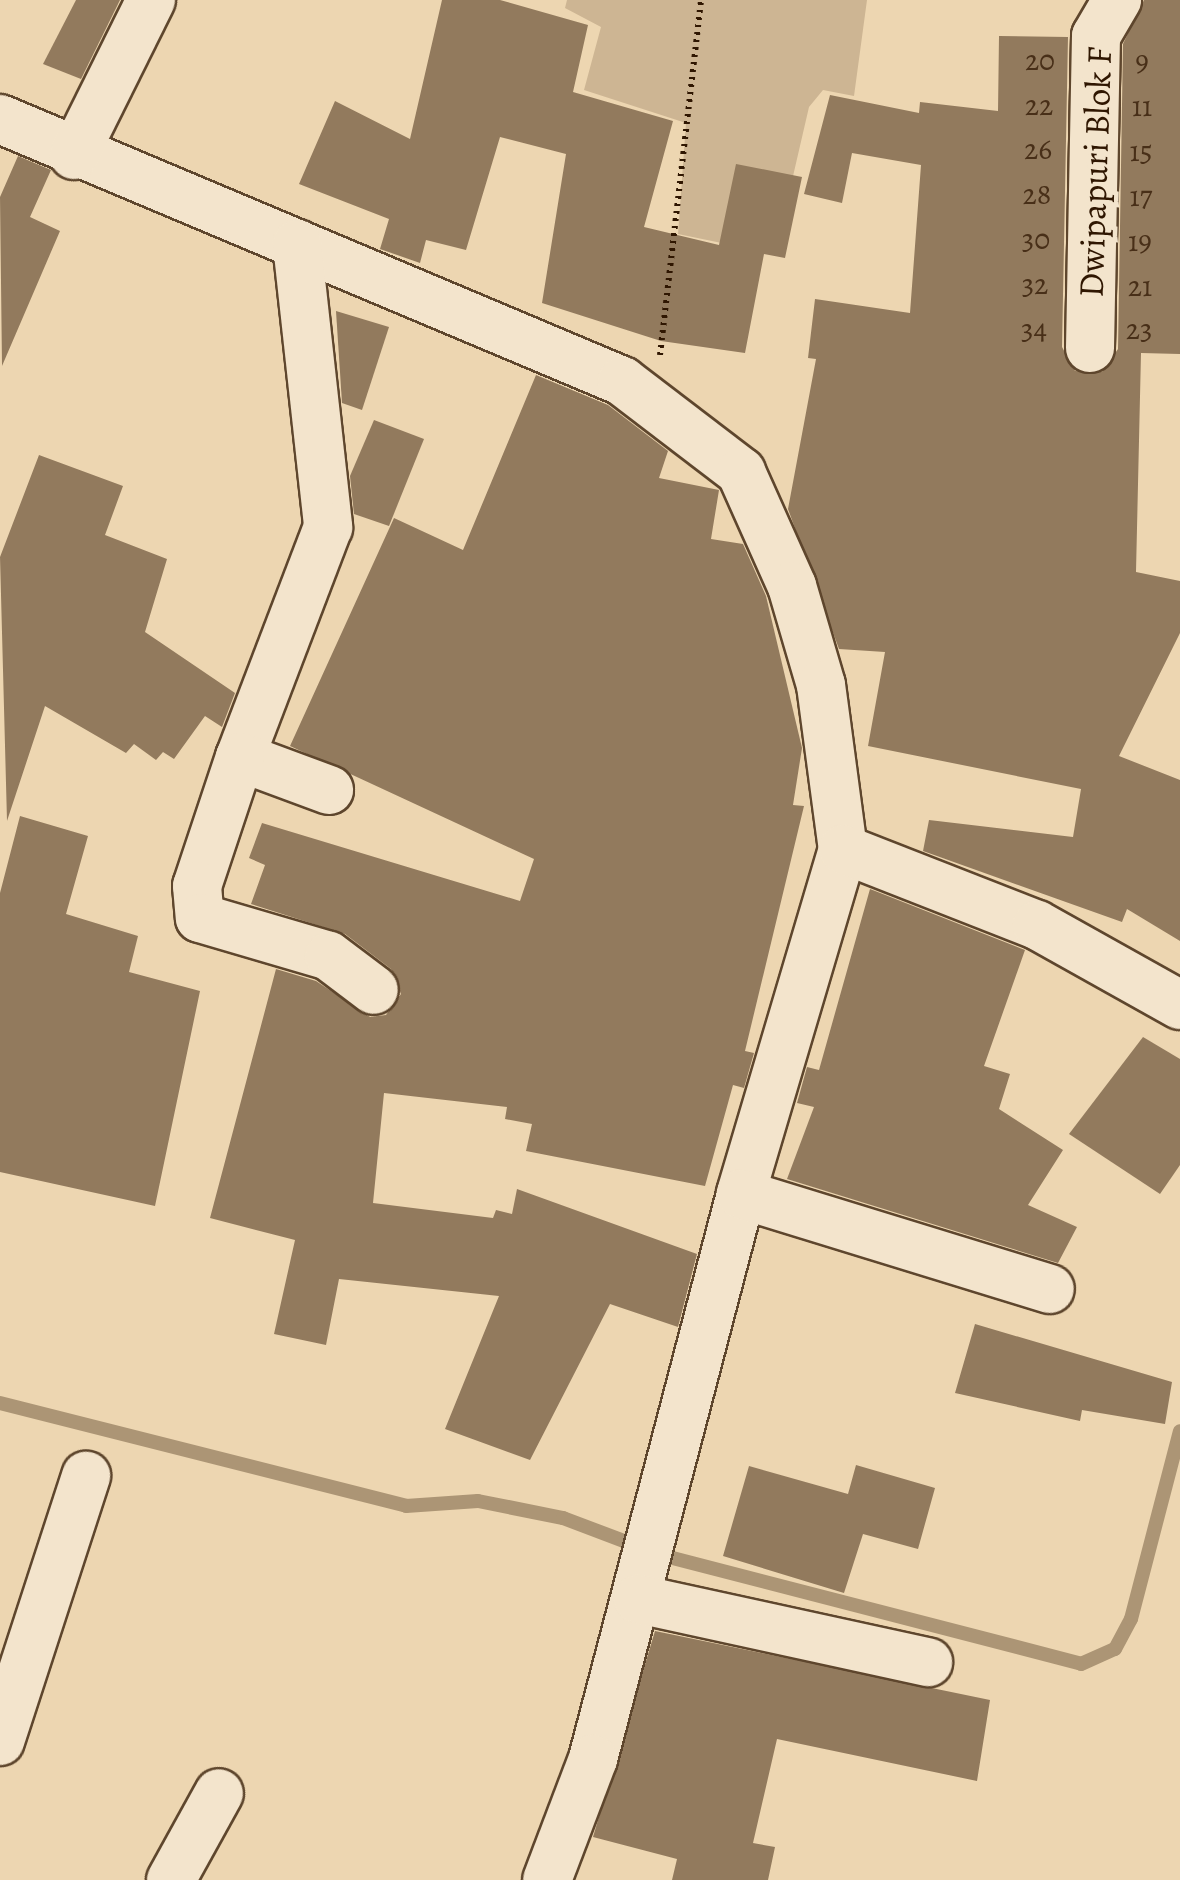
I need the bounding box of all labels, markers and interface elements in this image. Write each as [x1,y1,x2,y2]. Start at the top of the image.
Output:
house number: 20 [1025,42,1055,78]
house number: 9 [1135,43,1149,79]
street label: Dwipapuri Blok F [1070,46,1120,298]
house number: 22 [1025,87,1053,123]
house number: 11 [1132,88,1152,124]
house number: 26 [1024,131,1052,167]
house number: 15 [1129,133,1153,169]
house number: 28 [1023,176,1051,212]
house number: 17 [1130,178,1152,214]
house number: 30 [1022,221,1050,257]
house number: 19 [1128,223,1152,259]
house number: 32 [1022,266,1048,302]
house number: 21 [1128,268,1152,304]
house number: 34 [1021,311,1047,347]
house number: 23 [1126,311,1152,347]

